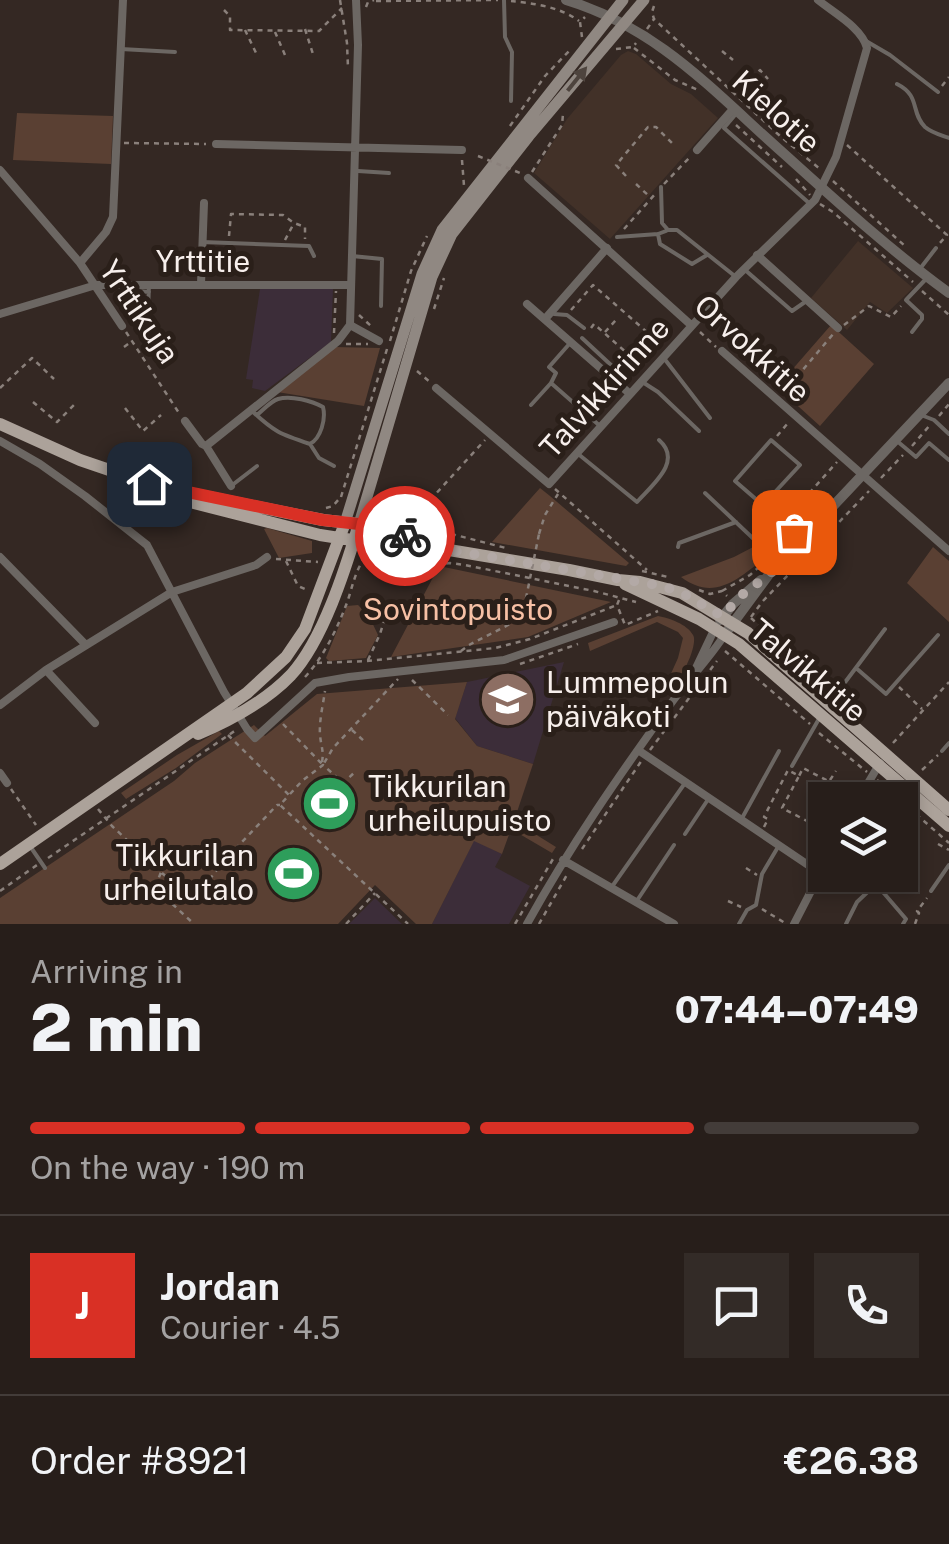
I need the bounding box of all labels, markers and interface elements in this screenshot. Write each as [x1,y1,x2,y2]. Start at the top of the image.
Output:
street label: Kielotie [725,63,828,160]
one-way arrow [566,67,587,92]
street label: Yrttitie [156,243,250,279]
street label: Yrttikuja [92,253,187,370]
street label: Orvokkitie [688,287,818,409]
street label: Talvikkirinne [532,310,677,465]
pin [107,442,192,527]
icon: home [122,457,177,512]
courier [355,486,455,586]
pin [752,490,837,575]
icon: bag [767,505,822,560]
icon: bike [378,509,433,564]
park label: Sovintopuisto [363,591,553,627]
street label: Talvikkitie [743,611,874,729]
place label: Lummepolun päiväkoti [546,664,728,734]
school or university icon: Lummepolun päiväkoti [477,670,537,730]
place label: Tikkurilan urheilupuisto [368,768,551,838]
sports icon: Tikkurilan urheilupuisto [299,774,359,834]
map controls [808,782,918,892]
button: layers [808,782,918,892]
place label: Tikkurilan urheilutalo [103,837,254,907]
sports icon: Tikkurilan urheilutalo [263,843,323,903]
text: Arriving in [30,953,183,990]
text: 07:44–07:49 [675,987,919,1032]
text: 2 min [30,989,203,1066]
text: On the way · 190 m [30,1149,305,1186]
button: chat [684,1253,789,1358]
button: phone [814,1253,919,1358]
text: Jordan [160,1264,280,1309]
text: J [75,1283,90,1328]
text: Courier · 4.5 [160,1309,340,1346]
text: Order #8921 [30,1438,250,1483]
text: €26.38 [784,1438,919,1483]

